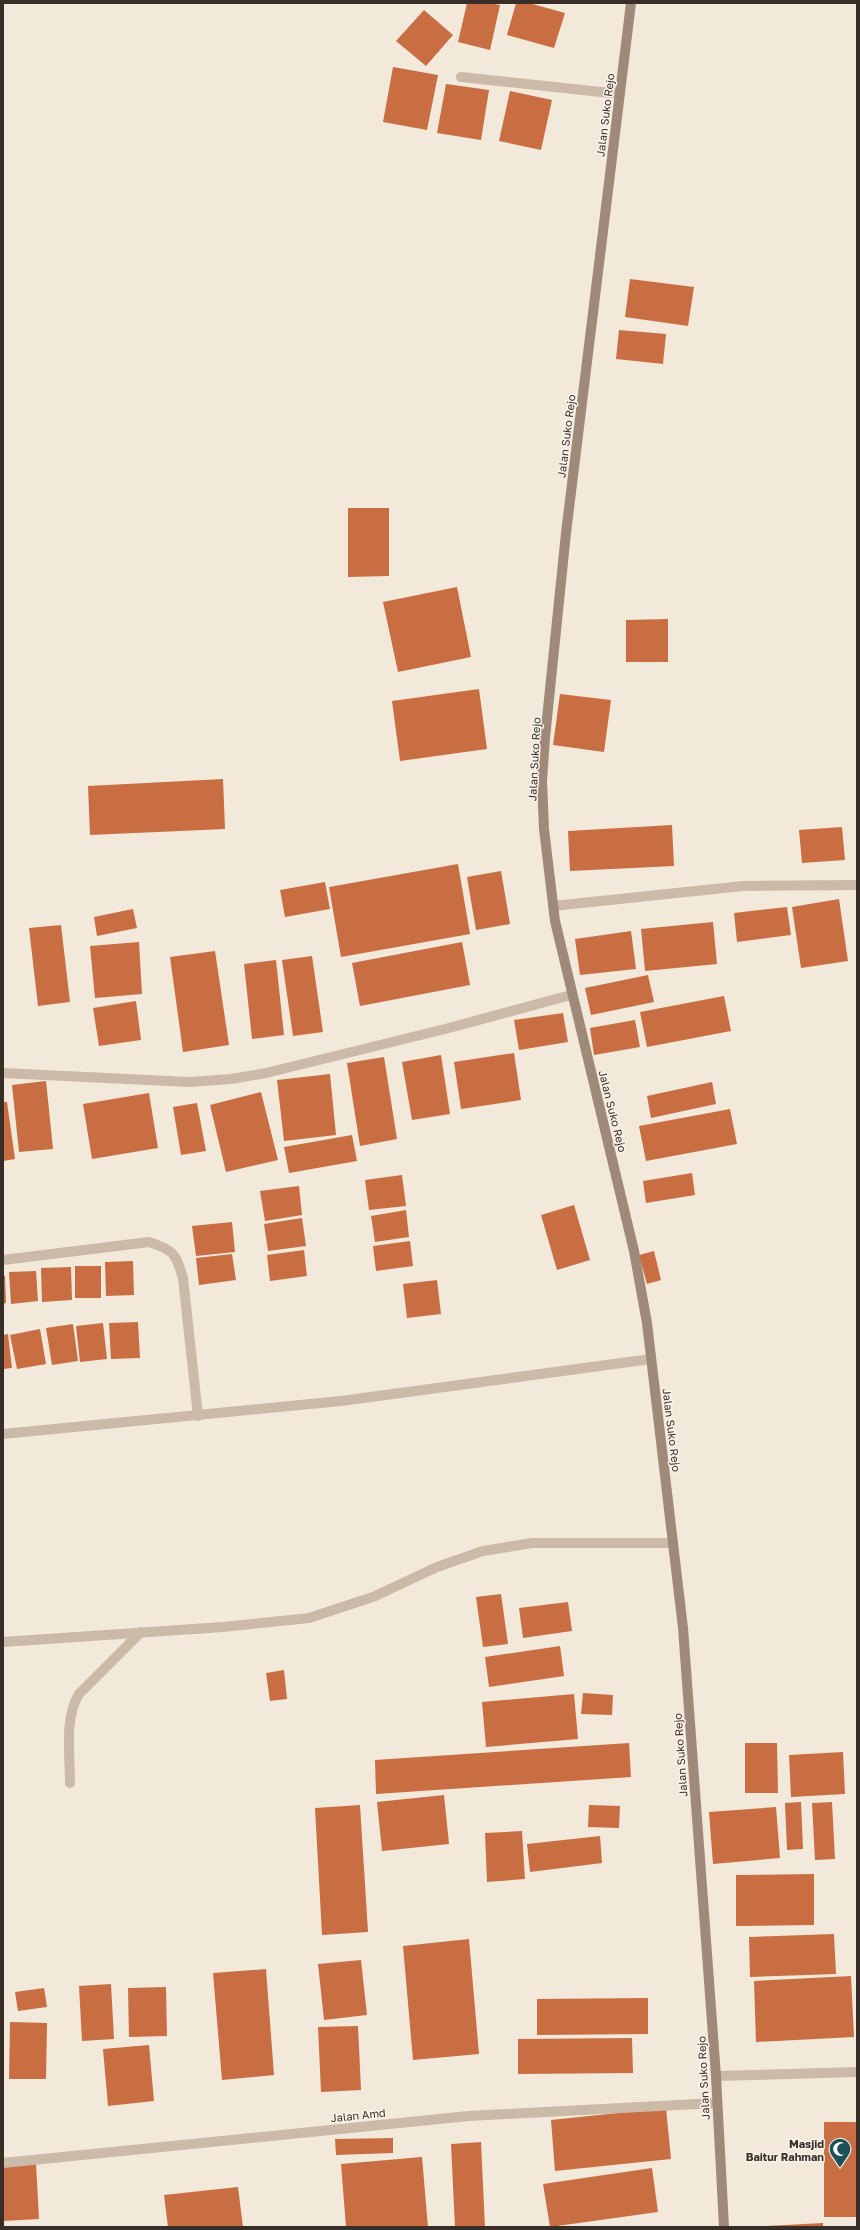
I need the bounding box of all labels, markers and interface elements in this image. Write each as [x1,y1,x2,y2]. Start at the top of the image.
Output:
street label: Jalan Suko Rejo [593,72,617,157]
street label: Jalan Suko Rejo [554,393,578,478]
street label: Jalan Suko Rejo [525,716,543,801]
street label: Jalan Suko Rejo [597,1069,630,1154]
street label: Jalan Suko Rejo [660,1388,684,1473]
street label: Jalan Suko Rejo [671,1712,689,1797]
street label: Jalan Suko Rejo [694,2035,712,2120]
street label: Jalan Amd [330,2106,386,2124]
mosque icon: Masjid Baitur Rahman [827,2136,853,2169]
place label: Masjid Baitur Rahman [746,2137,824,2163]

